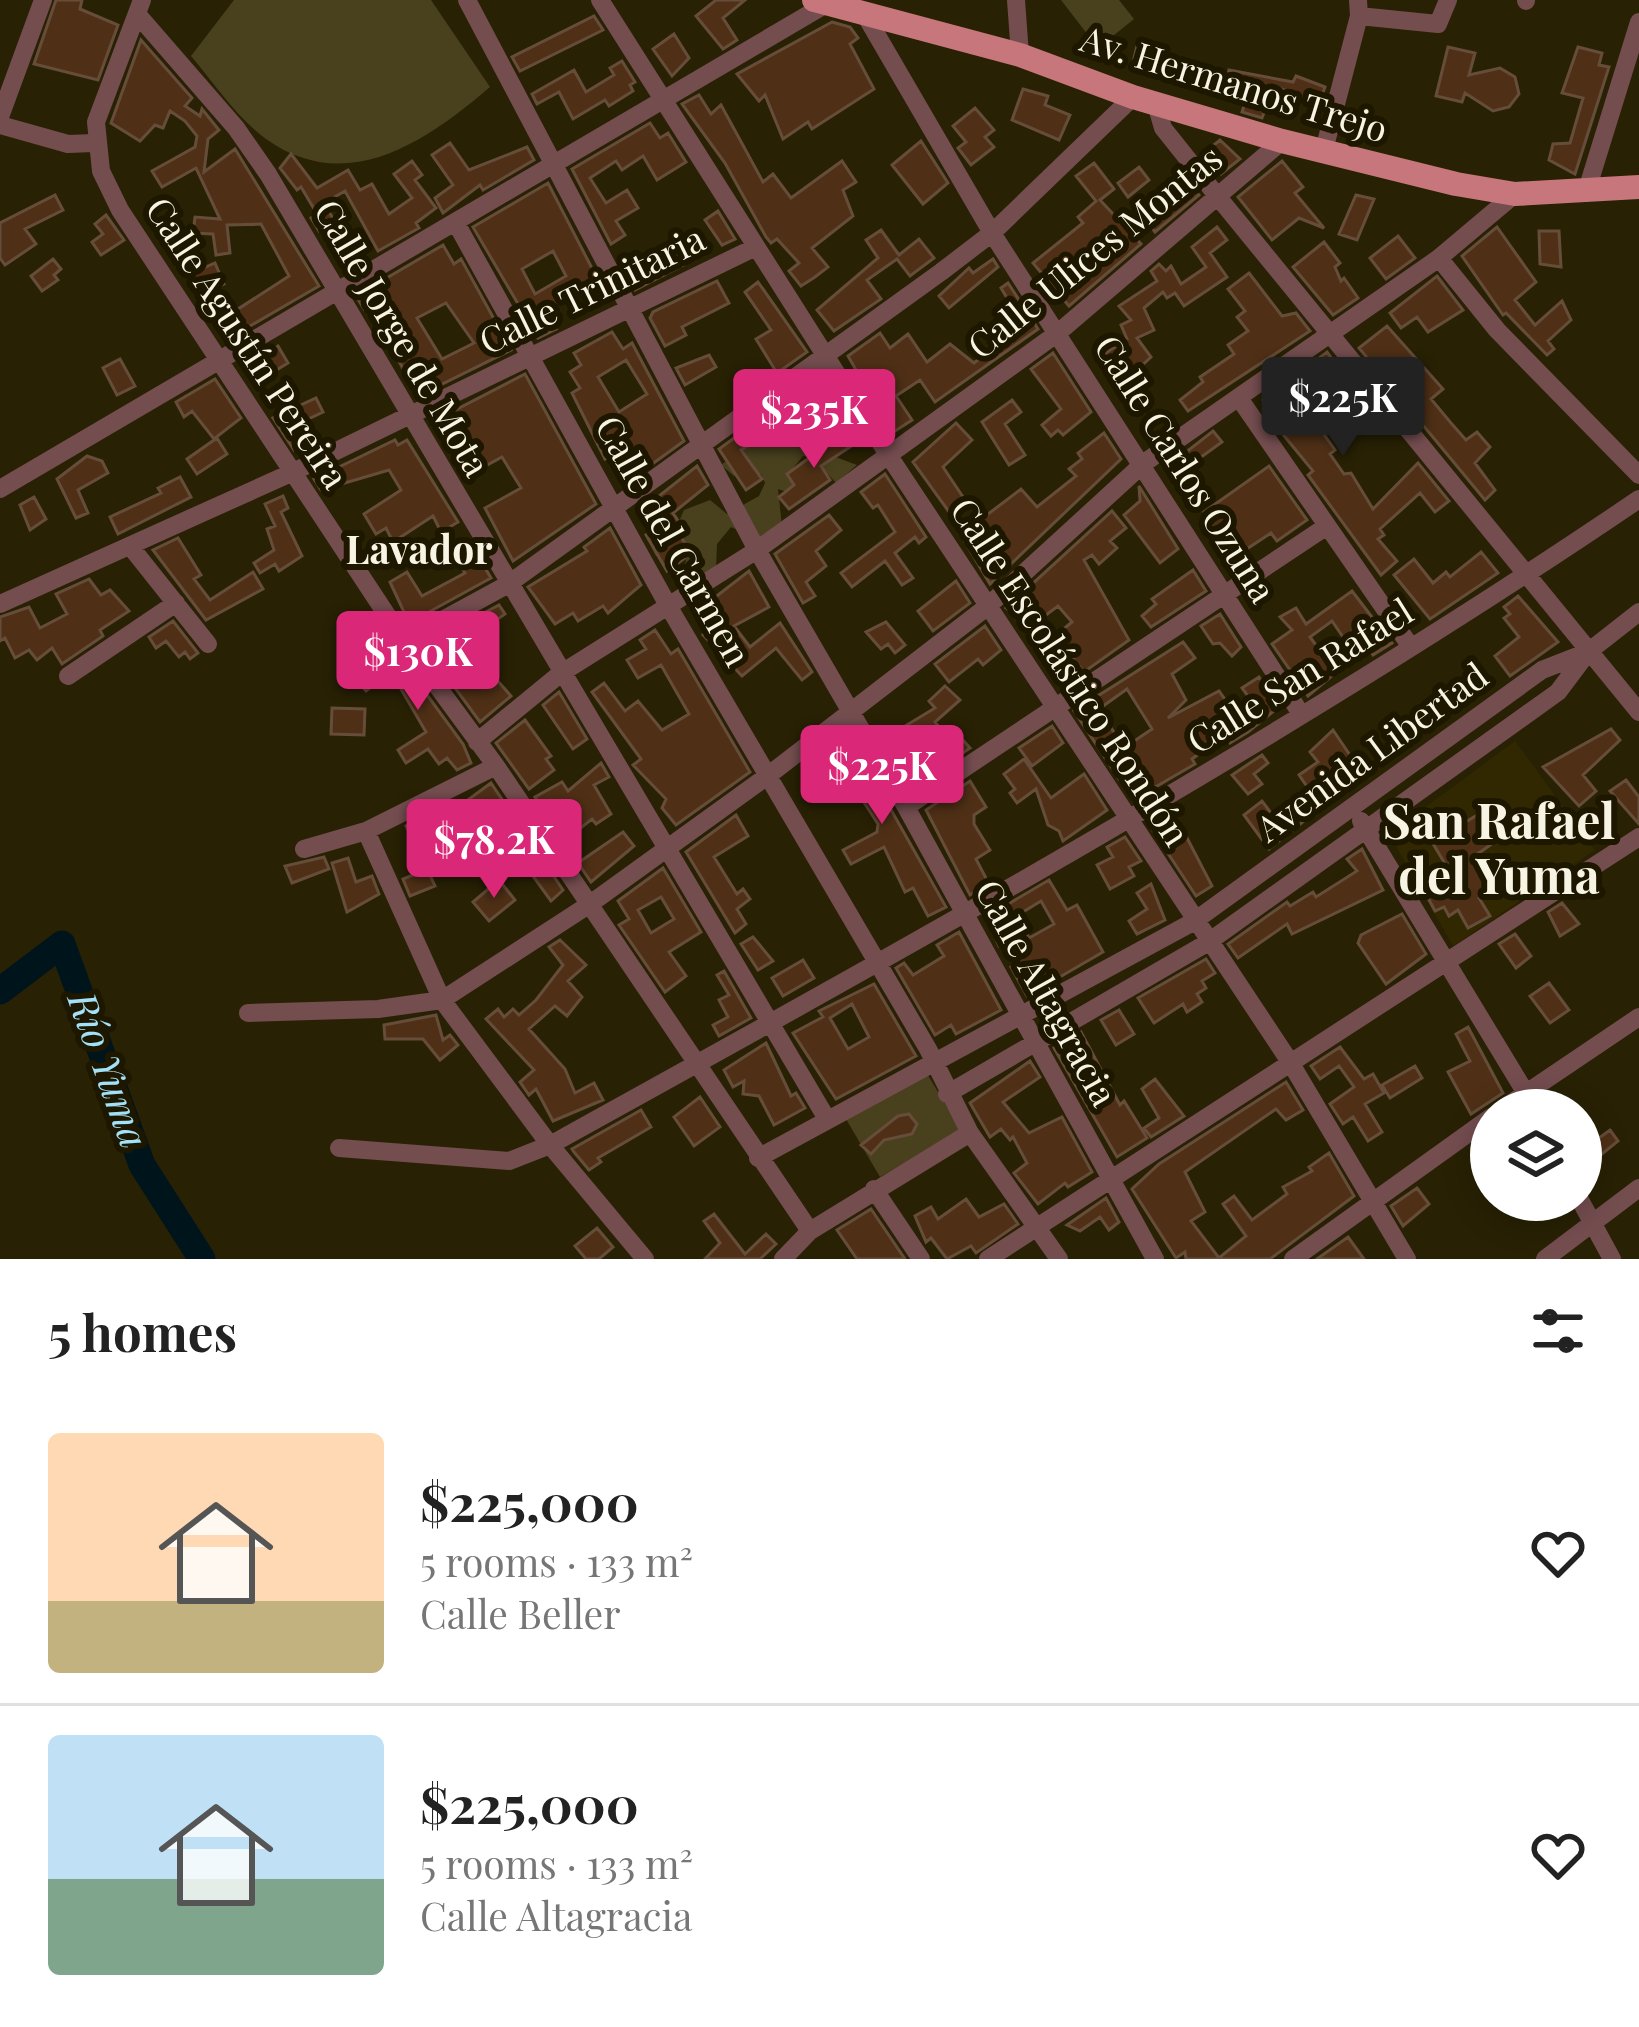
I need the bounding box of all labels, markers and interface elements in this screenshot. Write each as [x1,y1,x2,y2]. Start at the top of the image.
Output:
street label: Av. Hermanos Trejo [1074,12,1394,152]
street label: Calle Ulices Montas [956,133,1231,368]
street label: Calle Agustín Pereira [136,187,361,497]
street label: Calle Jorge de Mota [305,190,503,484]
street label: Calle Trinitaria [470,213,712,364]
street label: Calle Carlos Ozuna [1085,325,1288,611]
pin: $225K [1259,357,1427,459]
pin: $235K [730,369,898,471]
text: $225K [1289,370,1397,422]
text: $235K [760,382,868,434]
street label: Calle del Carmen [586,406,763,674]
street label: Calle Escolástico Rondón [941,488,1202,854]
district label: Lavador [346,522,492,574]
street label: Calle San Rafael [1177,586,1421,763]
pin: $130K [334,611,502,713]
text: $130K [363,624,473,676]
street label: Avenida Libertad [1245,650,1496,851]
pin: $225K [798,725,966,827]
text: $225K [828,738,936,790]
district label: San Rafael del Yuma [1383,787,1615,906]
pin: $78.2K [396,799,592,901]
text: $78.2K [434,812,554,864]
street label: Calle Altagracia [966,870,1130,1114]
water label: Río Yuma [57,982,162,1155]
map controls [1470,1089,1602,1221]
button: layers [1470,1089,1602,1221]
text: 5 homes [48,1297,237,1365]
icon: filters [1525,1298,1591,1364]
text: $225,000 [420,1467,639,1535]
icon: home [144,1481,288,1625]
icon: heart [1525,1520,1591,1586]
text: 5 rooms · 133 m² [420,1535,693,1587]
text: Calle Beller [420,1587,621,1639]
text: $225,000 [420,1769,639,1837]
icon: home [144,1783,288,1927]
icon: heart [1525,1822,1591,1888]
text: 5 rooms · 133 m² [420,1837,693,1889]
text: Calle Altagracia [420,1889,692,1941]

